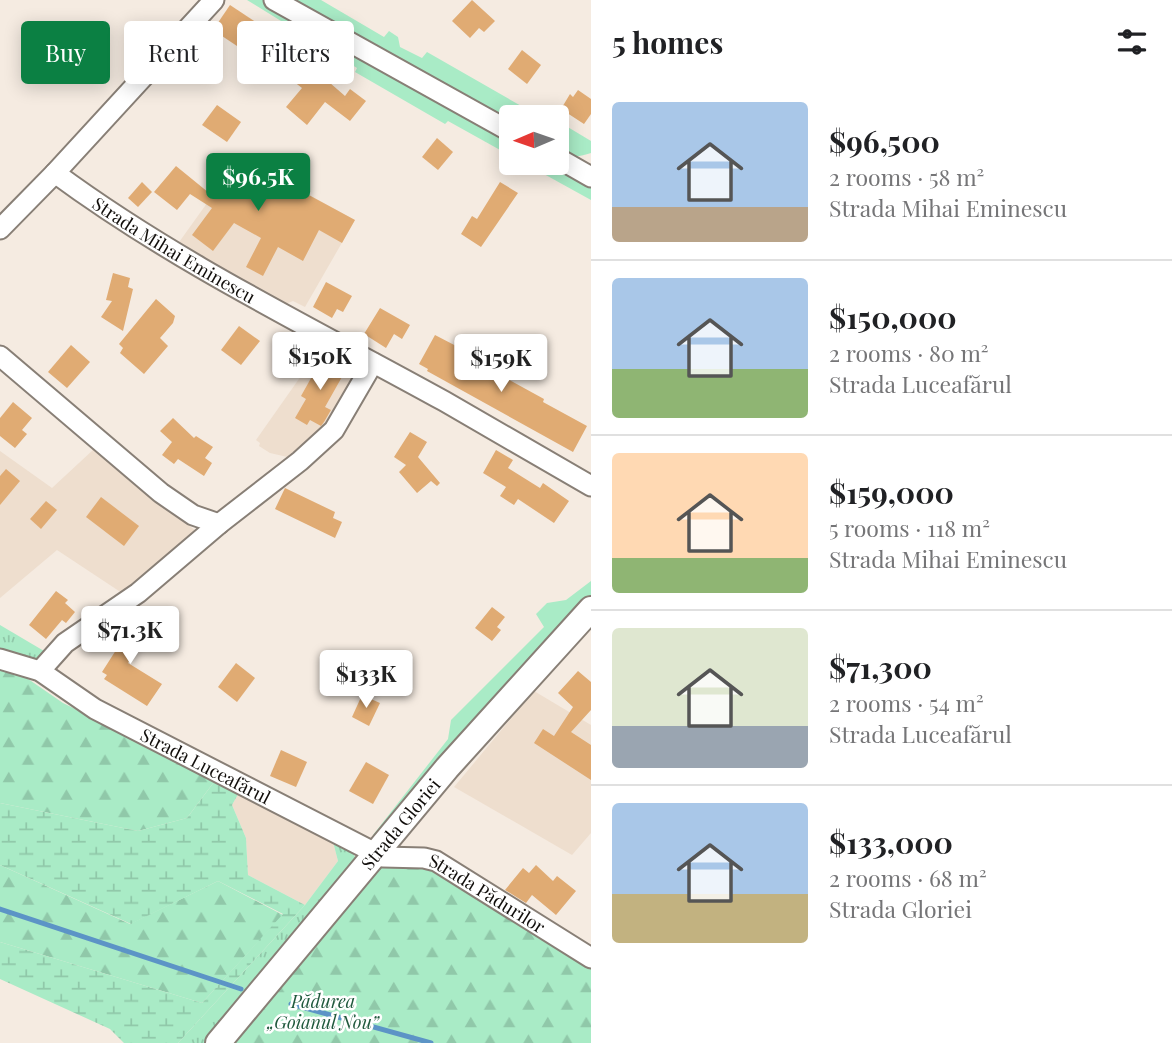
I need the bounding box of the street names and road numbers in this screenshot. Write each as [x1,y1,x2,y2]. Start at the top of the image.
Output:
street label: Strada Mihai Eminescu [88,191,260,309]
street label: Strada Luceafărul [136,722,275,809]
street label: Strada Gloriei [355,773,445,875]
street label: Strada Pădurilor [427,848,550,938]

